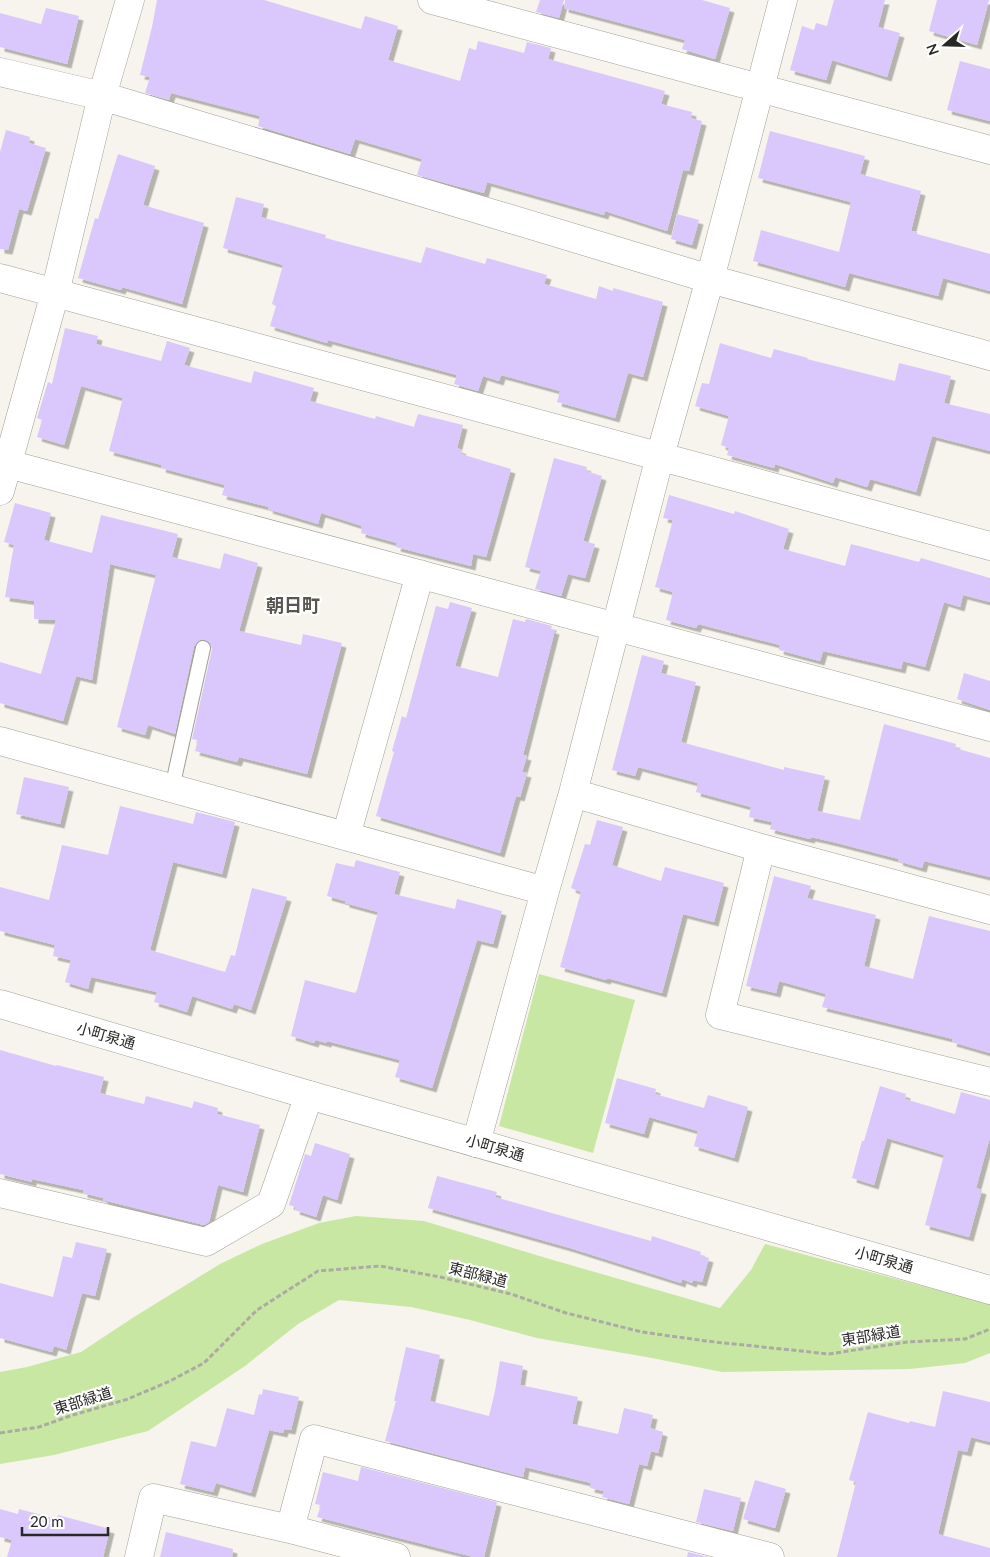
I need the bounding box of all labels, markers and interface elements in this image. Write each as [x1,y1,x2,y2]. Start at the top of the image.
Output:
north arrow [920,20,970,70]
text: N [922,42,942,58]
district label: 朝日町 [266,594,320,616]
street label: 小町泉通 [75,1018,138,1052]
street label: 小町泉通 [464,1130,527,1164]
street label: 小町泉通 [853,1242,916,1276]
street label: 東部緑道 [447,1258,510,1290]
street label: 東部緑道 [840,1321,902,1349]
street label: 東部緑道 [51,1383,114,1417]
scale bar [22,1504,109,1536]
text: 20 m [30,1512,64,1530]

